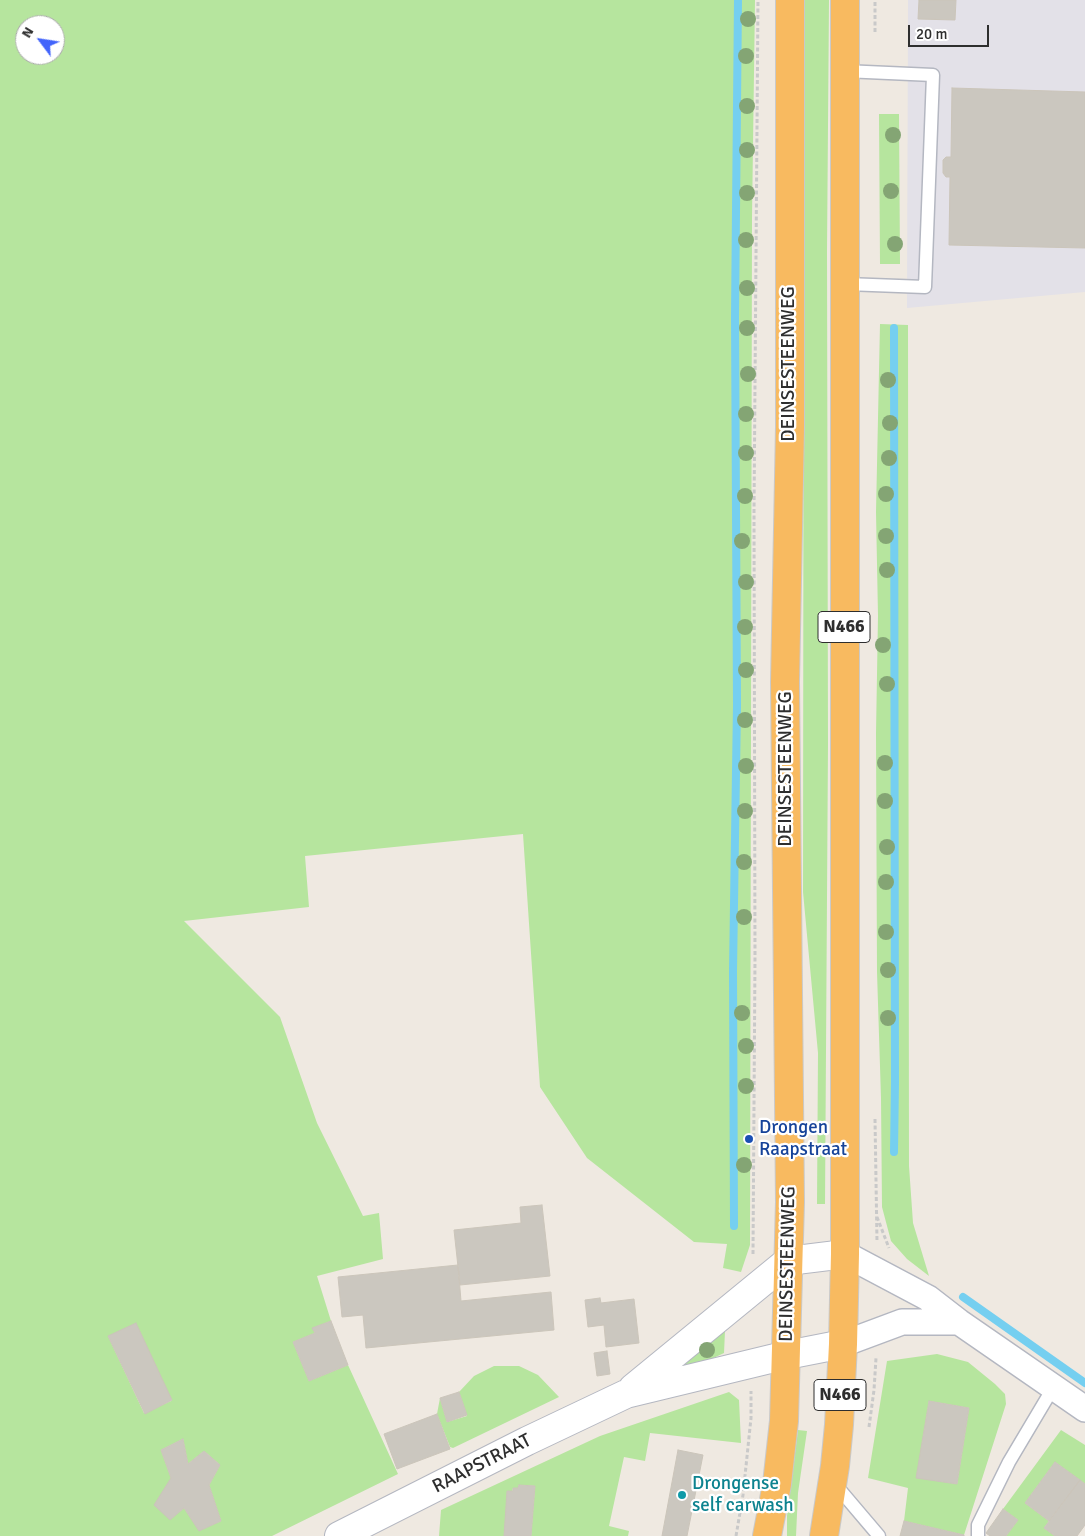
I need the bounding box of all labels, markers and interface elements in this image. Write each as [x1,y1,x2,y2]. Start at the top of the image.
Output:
north arrow [15,15,65,65]
scale bar [910,15,991,47]
text: N [18,24,37,41]
text: 20 m [916,25,947,43]
street label: DEINSESTEENWEG [778,286,800,442]
road number: N466 [818,612,870,642]
street label: DEINSESTEENWEG [775,691,797,847]
place label: Drongen Raapstraat [759,1117,847,1161]
marker: Drongen Raapstraat [743,1133,755,1145]
street label: DEINSESTEENWEG [775,1186,801,1342]
road number: N466 [814,1380,866,1410]
street label: RAAPSTRAAT [429,1429,535,1499]
place label: Drongense self carwash [692,1473,794,1517]
marker: Drongense self carwash [676,1489,688,1501]

